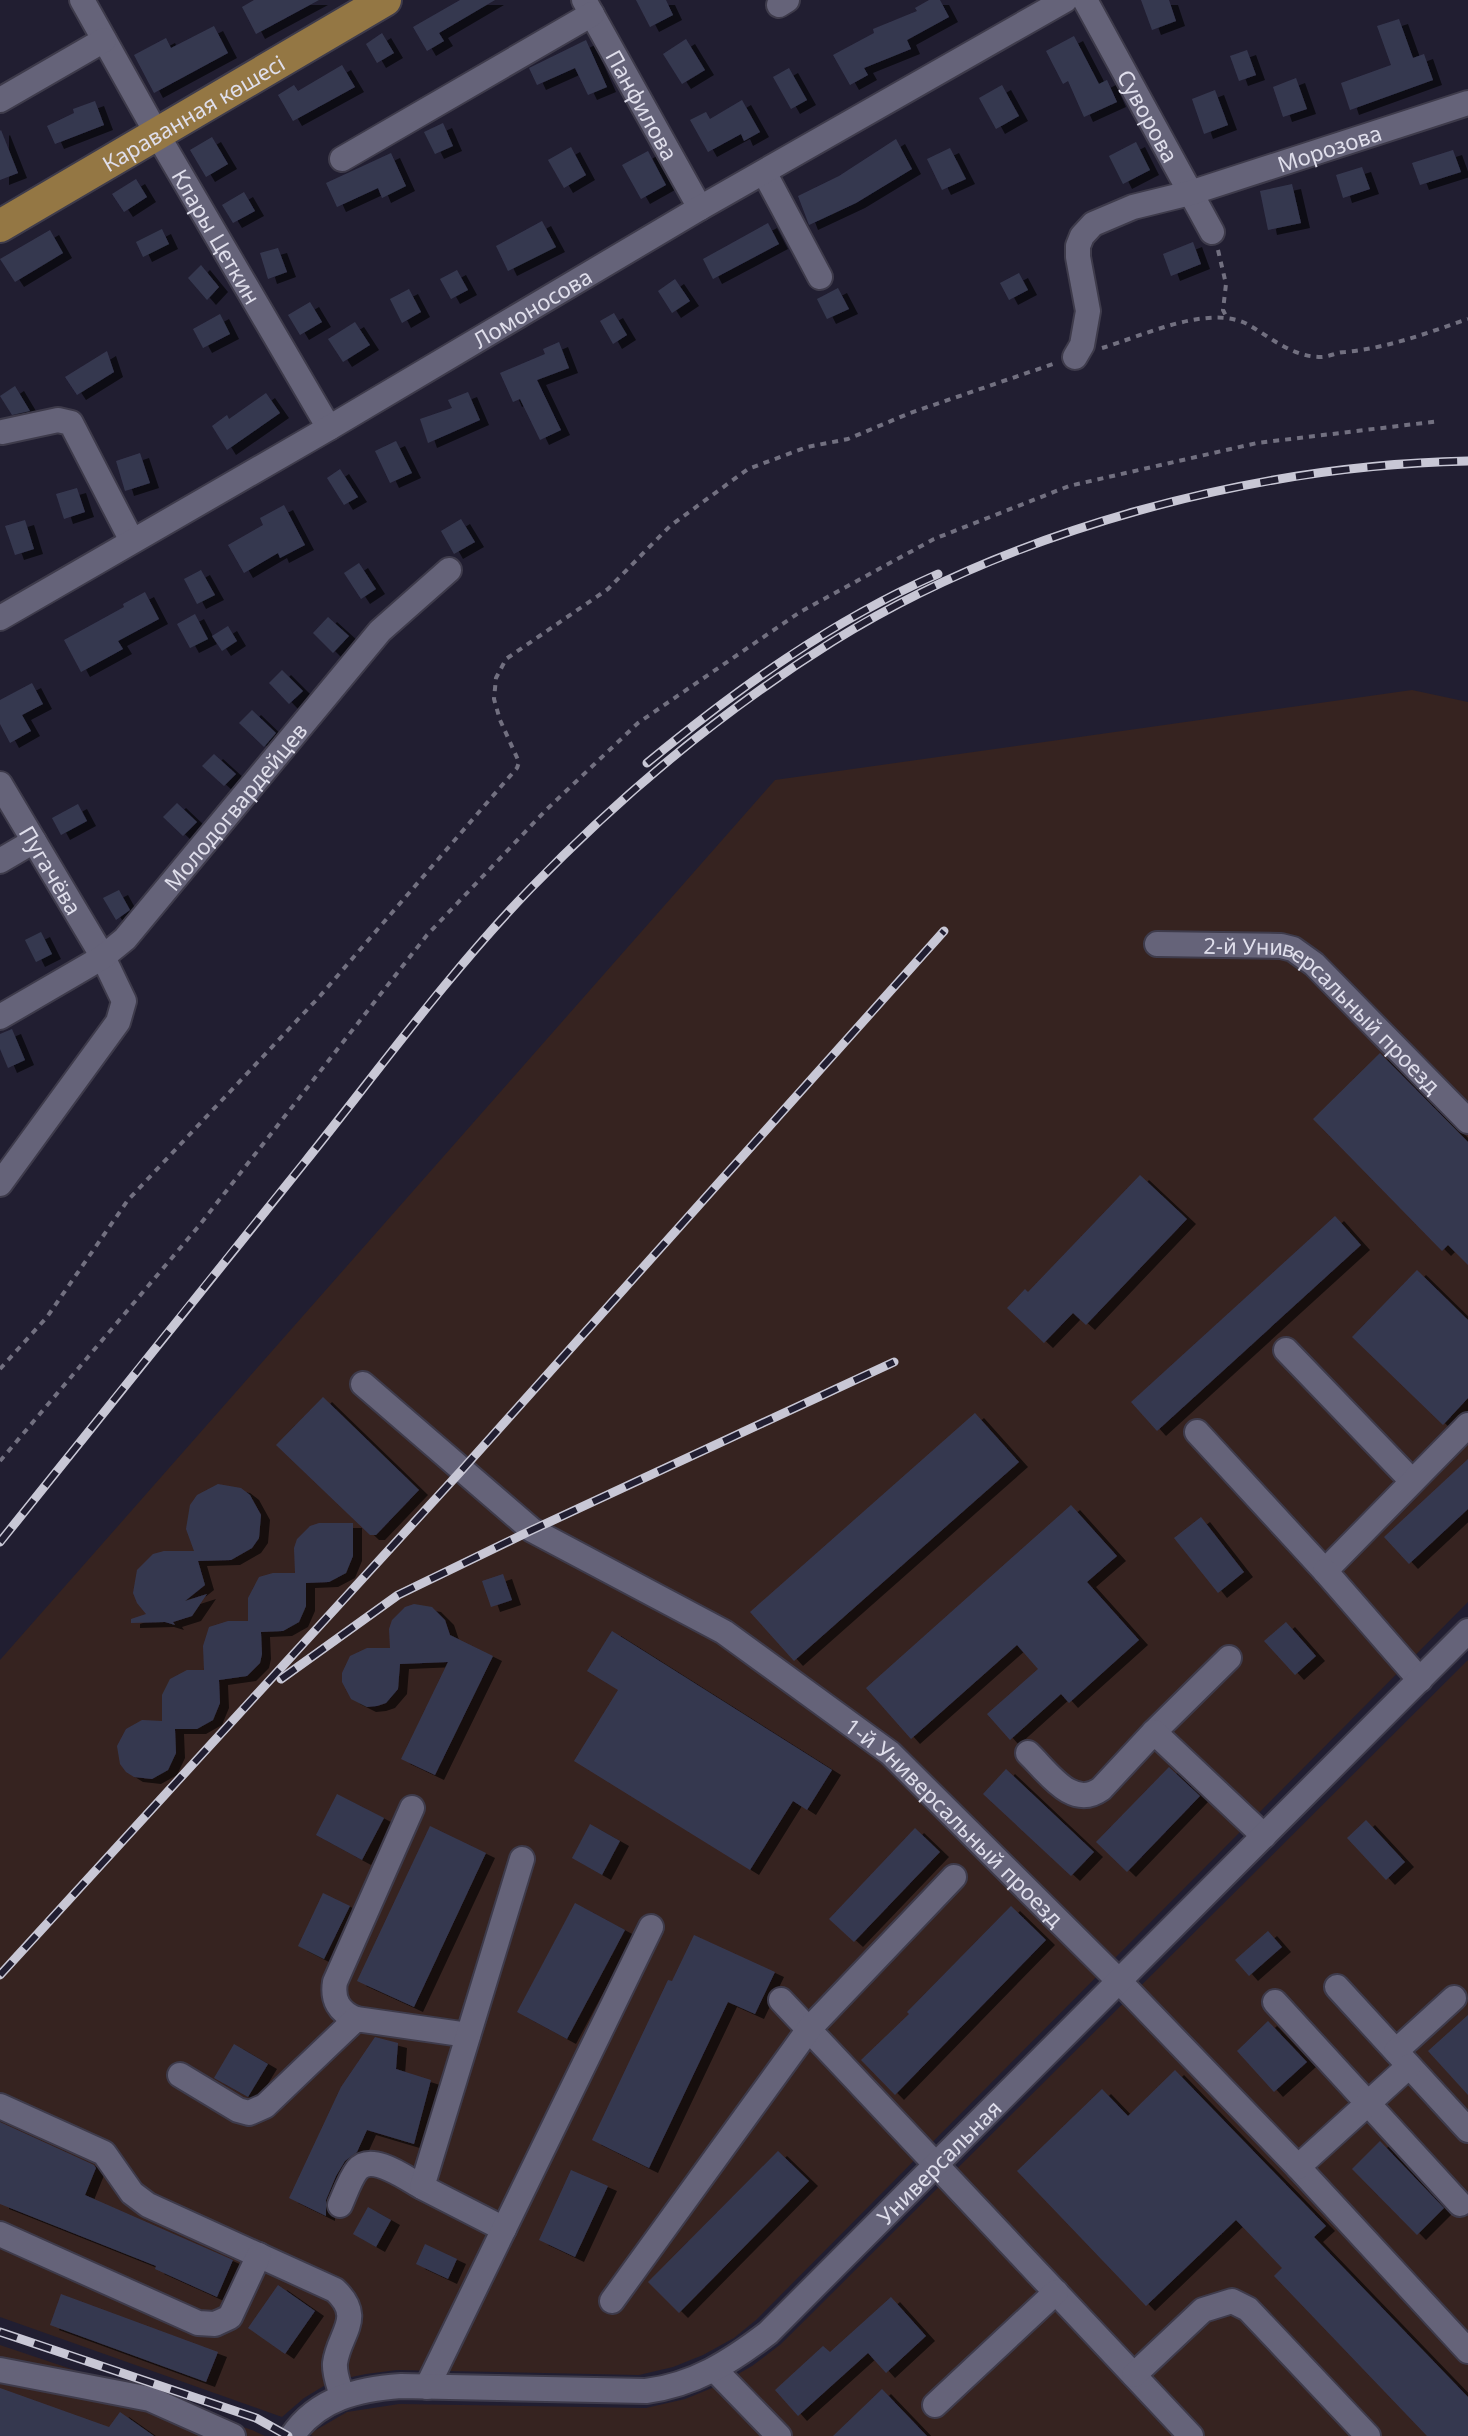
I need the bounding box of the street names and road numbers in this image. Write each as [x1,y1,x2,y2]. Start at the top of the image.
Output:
street label: Панфилова [600,44,685,166]
street label: Караванная көшесі [96,47,290,178]
street label: Суворова [1111,64,1186,168]
street label: Морозова [1273,117,1385,179]
street label: Клары Цеткин [165,163,268,309]
street label: Ломоносова [467,261,597,355]
street label: Молодогвардейцев [156,716,313,897]
street label: Пугачёва [13,820,89,920]
street label: 2-й Универсальный проезд [1203,930,1448,1100]
street label: 1-й Универсальный проезд [839,1710,1071,1933]
street label: Универсальная [870,2093,1007,2231]

